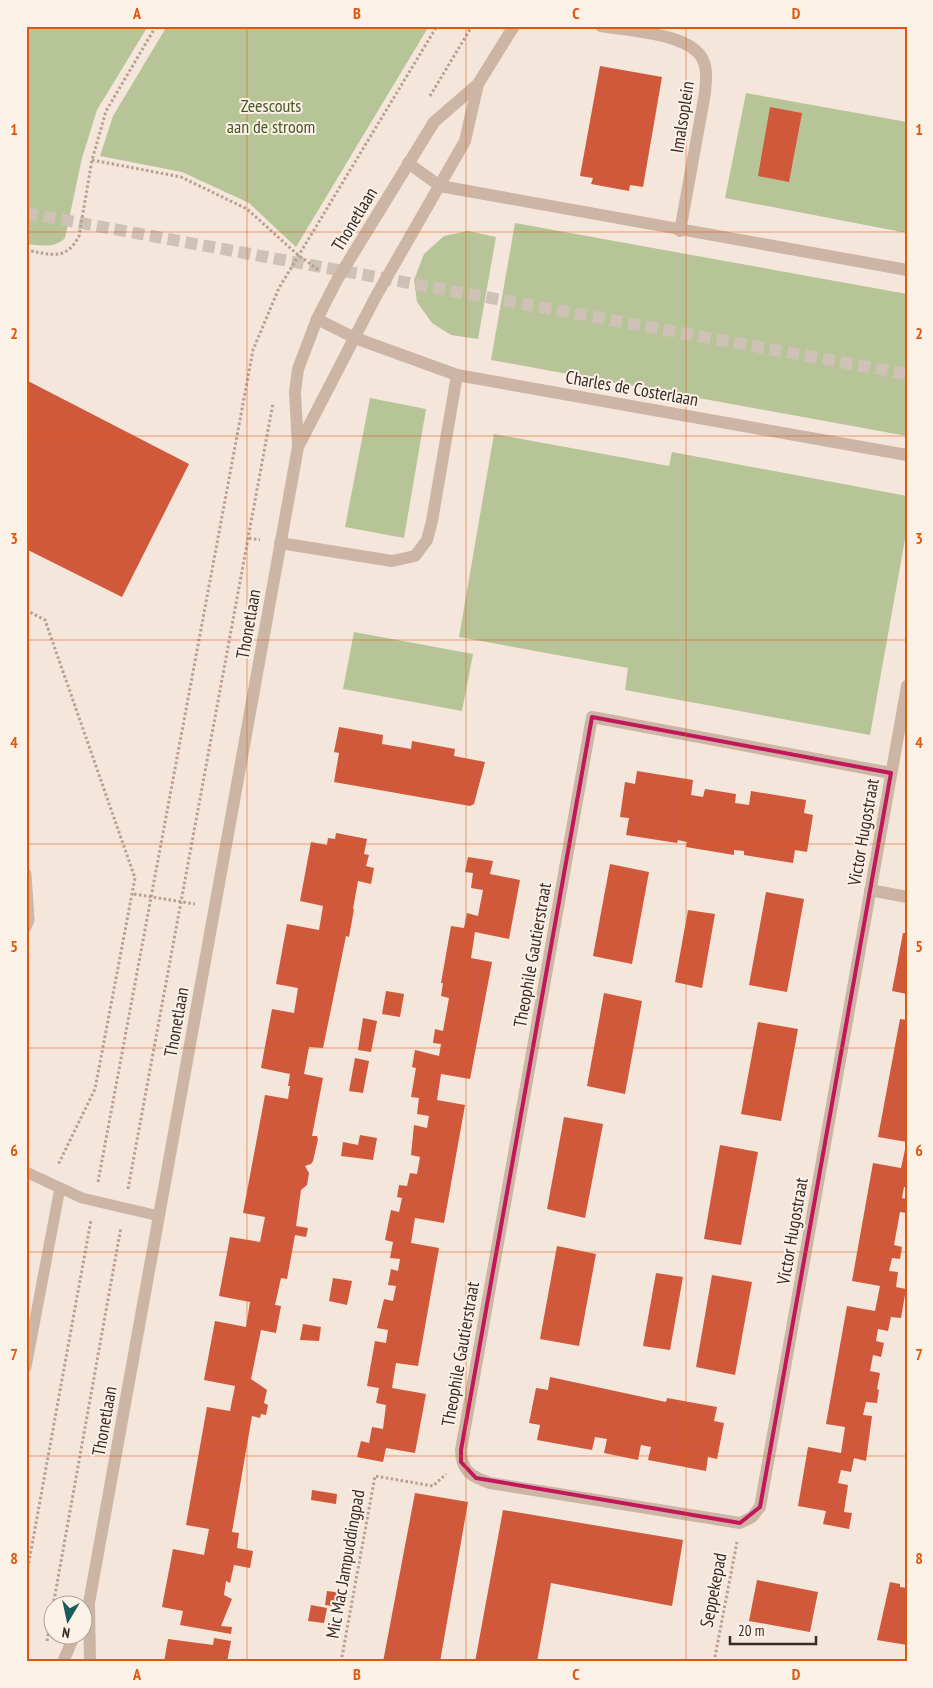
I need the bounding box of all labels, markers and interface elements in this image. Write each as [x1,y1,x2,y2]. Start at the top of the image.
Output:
text: A [132,3,142,23]
text: B [353,3,361,23]
text: C [572,3,580,23]
text: D [792,3,801,23]
street label: Imalsoplein [665,79,699,155]
park label: Zeescouts aan de stroom [227,94,315,138]
text: 1 [10,119,18,139]
text: 1 [915,119,923,139]
street label: Thonetlaan [326,183,382,255]
text: 2 [10,323,18,343]
text: 2 [915,323,923,343]
street label: Charles de Costerlaan [564,365,700,411]
text: 3 [10,528,18,548]
text: 3 [915,528,923,548]
street label: Thonetlaan [231,587,265,661]
text: 4 [10,732,18,752]
text: 4 [915,732,923,752]
street label: Victor Hugostraat [842,777,884,888]
street label: Theophile Gautierstraat [508,881,556,1029]
text: 5 [10,936,18,956]
text: 5 [915,936,923,956]
street label: Thonetlaan [159,985,193,1059]
text: 6 [10,1140,18,1160]
text: 6 [915,1140,923,1160]
street label: Victor Hugostraat [771,1176,813,1287]
street label: Theophile Gautierstraat [436,1280,484,1428]
text: 7 [10,1344,18,1364]
text: 7 [915,1344,923,1364]
street label: Thonetlaan [87,1384,121,1458]
street label: Mic Mac Jampuddingpad [321,1488,369,1640]
text: 8 [10,1548,18,1568]
text: 8 [915,1548,923,1568]
street label: Seppekepad [695,1551,731,1629]
north arrow [42,1596,92,1646]
scale bar [730,1613,817,1645]
text: 20 m [738,1621,764,1640]
text: N [61,1623,71,1642]
text: A [132,1664,142,1684]
text: B [353,1664,361,1684]
text: C [572,1664,580,1684]
text: D [792,1664,801,1684]

